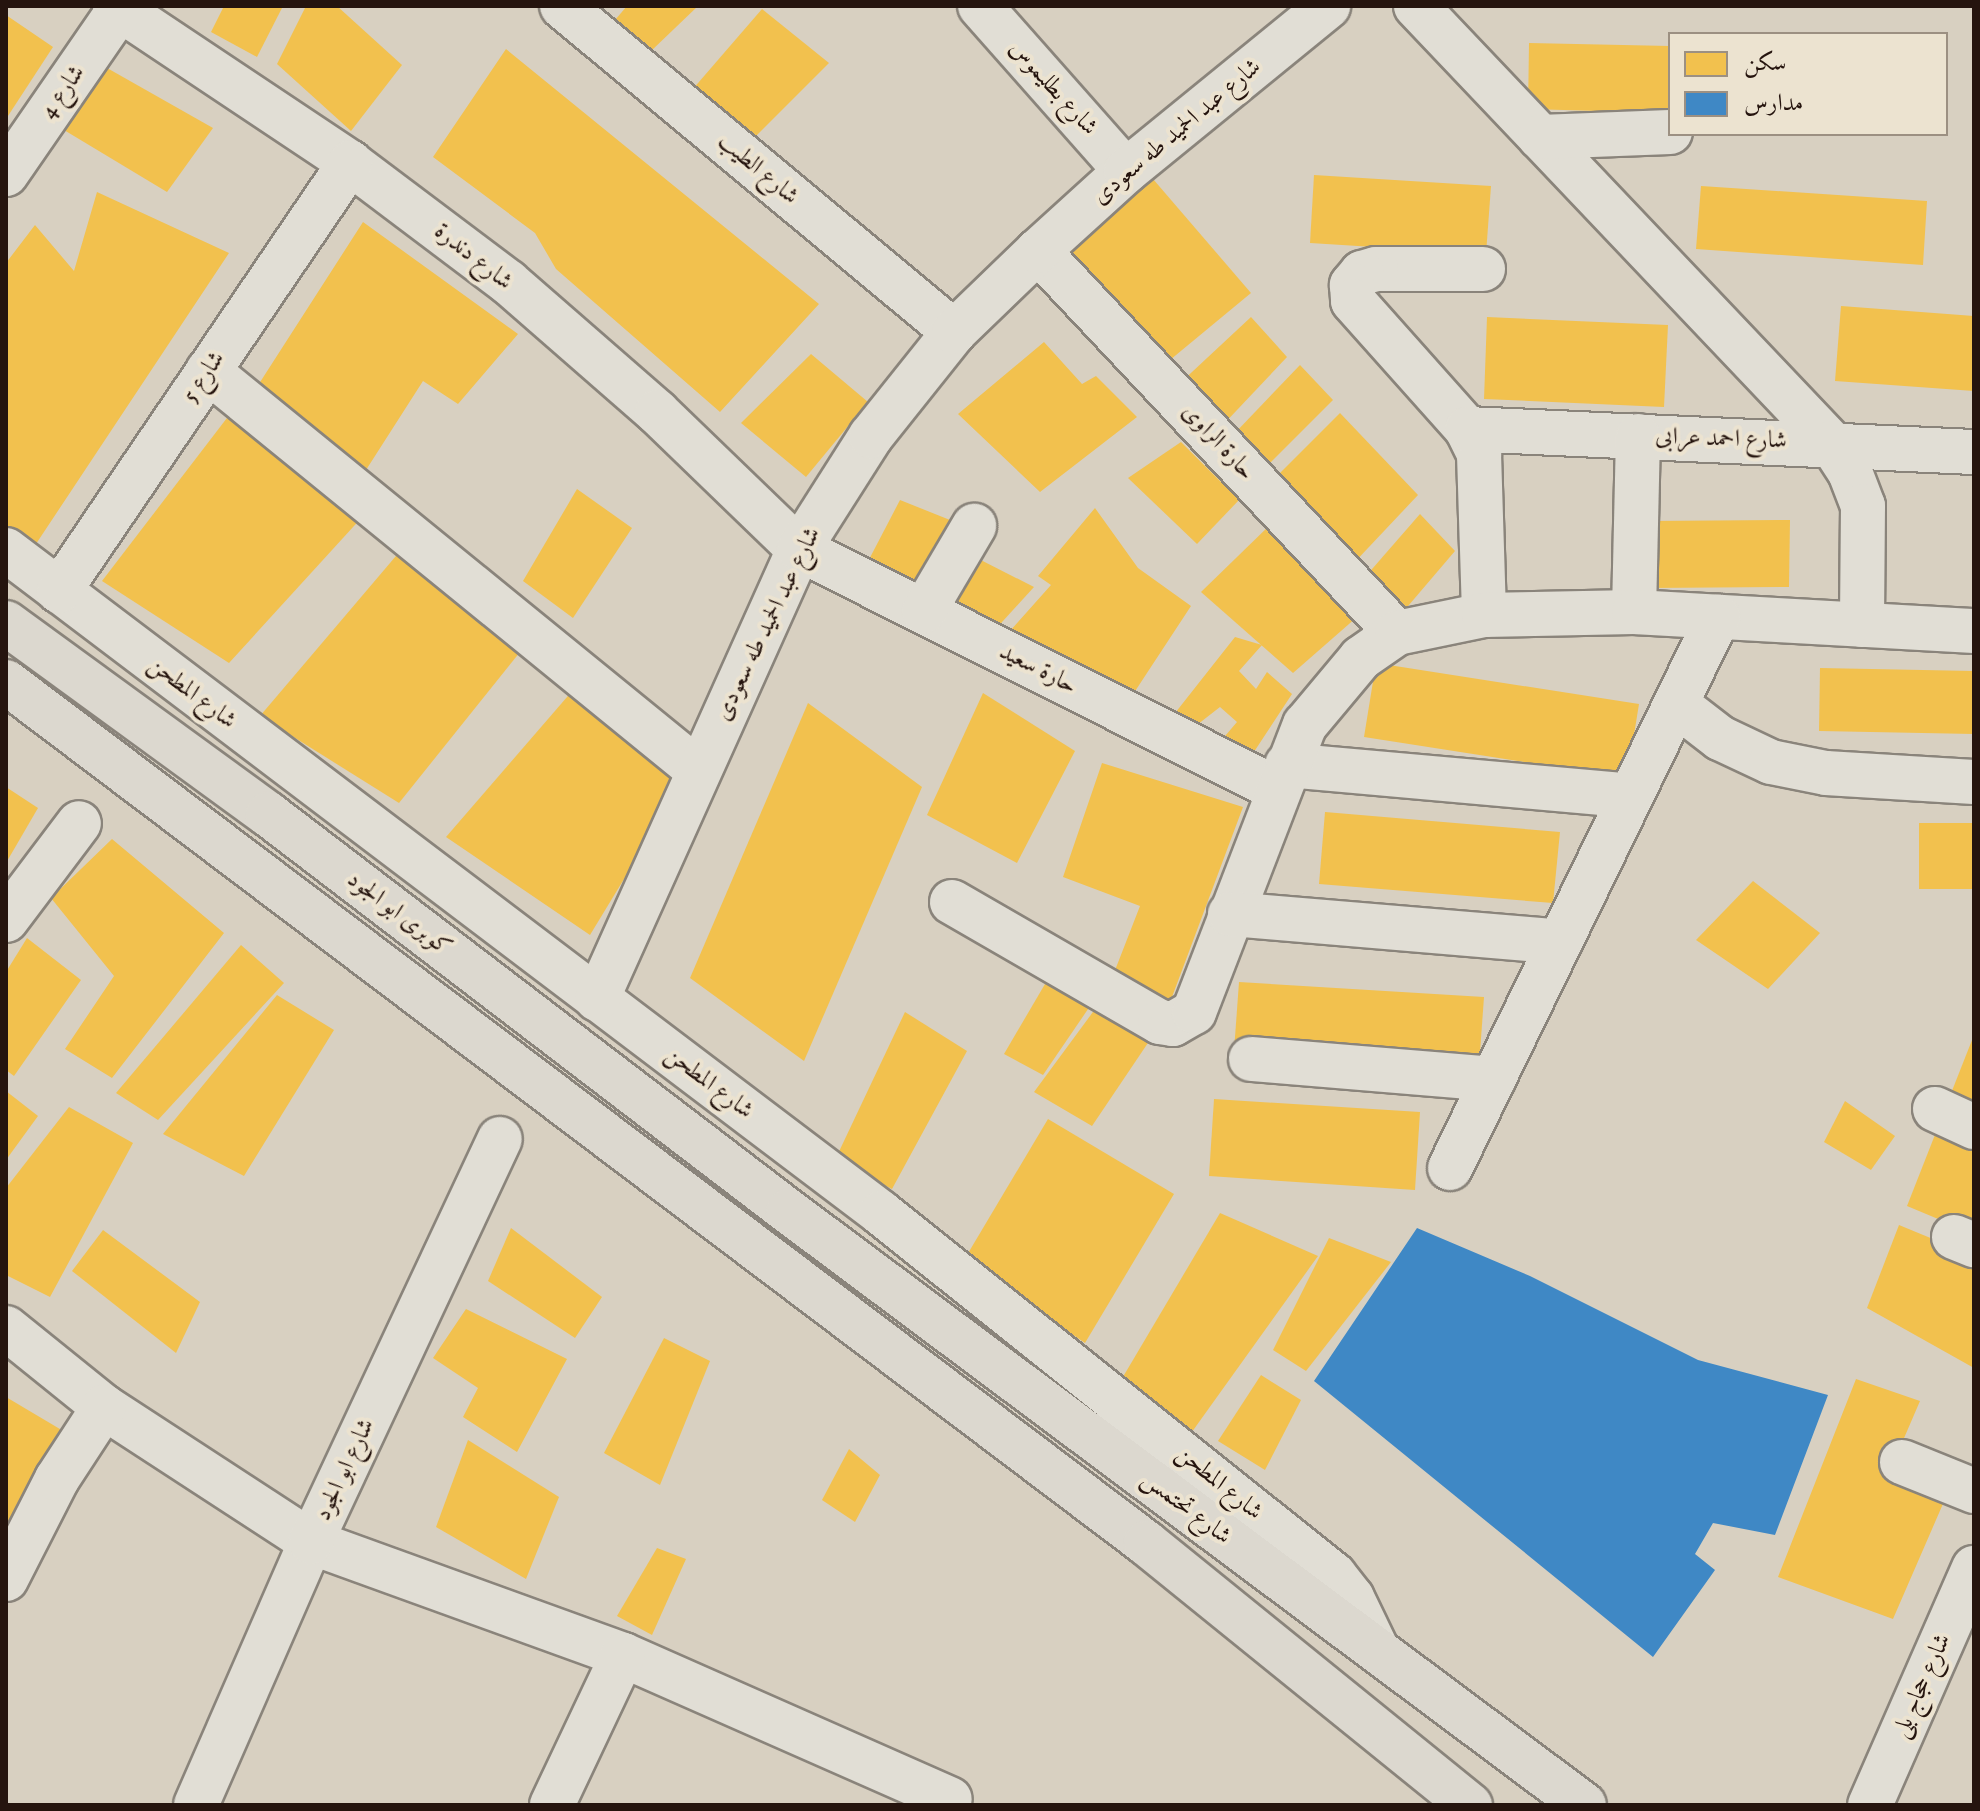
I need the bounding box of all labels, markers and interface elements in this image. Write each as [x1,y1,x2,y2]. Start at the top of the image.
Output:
legend [1668,32,1948,136]
street label: شارع بطليموس [1003,34,1103,142]
text: سكن [1744,48,1787,79]
street label: شارع عبد الحميد طه سعودى [1087,53,1267,211]
street label: شارع 4 [34,60,92,124]
text: مدارس [1744,88,1803,119]
street label: شارع الطيب [712,127,804,211]
street label: شارع دندرة [428,217,518,297]
street label: شارع 5 [177,346,231,408]
street label: حارة الراوى [1175,398,1261,486]
street label: شارع احمد عرابى [1655,422,1787,456]
street label: شارع عبد الحميد طه سعودى [709,523,827,725]
street label: حارة سعيد [994,637,1082,701]
street label: شارع المطحن [142,650,242,736]
street label: كوبرى ابو الجود [341,865,457,963]
street label: شارع المطحن [659,1040,759,1126]
street label: شارع ابو الجود [309,1414,381,1526]
street label: شارع المطحن [1170,1439,1268,1527]
street label: شارع تحتمس [1135,1465,1237,1551]
street label: شارع حجاج بلى [1886,1629,1958,1743]

